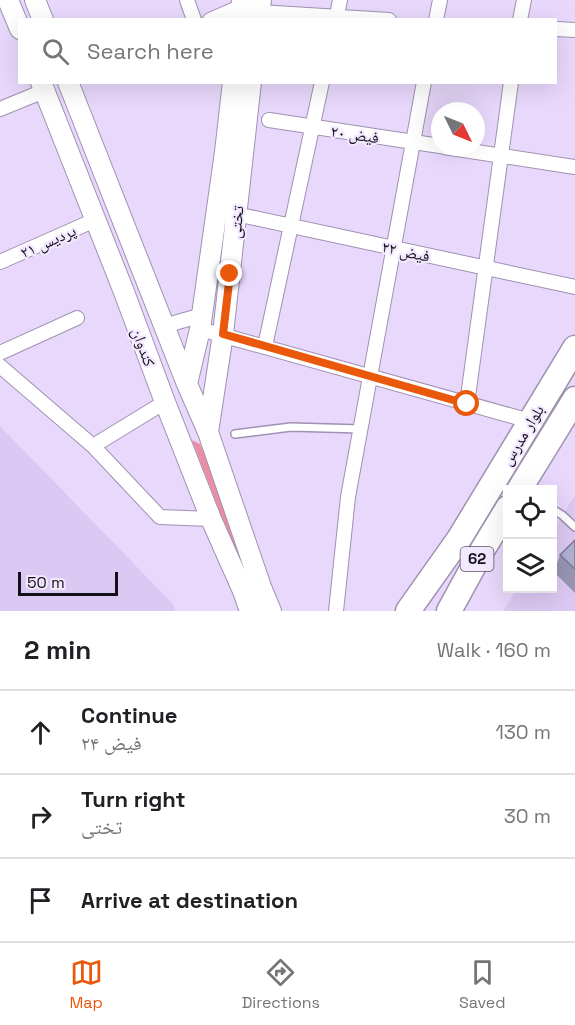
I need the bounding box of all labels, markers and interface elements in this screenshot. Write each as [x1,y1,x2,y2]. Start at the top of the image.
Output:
search box [18,18,557,84]
icon: search [39,35,72,68]
text: Search here [87,37,214,65]
north arrow [431,102,485,156]
street label: فیض ۲۰ [329,121,380,148]
street label: تختی [224,204,249,240]
street label: پردیس ۲۱ [17,220,80,263]
street label: فیض ۲۲ [380,236,432,267]
route end [216,260,242,286]
street label: کندوان [127,325,160,370]
route start [453,390,479,416]
street label: بلوار مدرس [496,401,549,469]
map controls [503,485,557,593]
button: locate [503,485,557,539]
button: layers [503,539,557,593]
road number: 62 [460,547,494,571]
scale bar [18,569,118,596]
text: 50 m [27,572,65,593]
text: 2 min [24,633,91,667]
text: Walk · 160 m [437,637,551,663]
text: Continue [81,701,177,729]
icon: ahead [24,716,57,749]
text: 130 m [495,719,551,745]
text: فیض ۲۴ [81,730,142,756]
text: Turn right [81,785,186,813]
icon: right [24,800,57,833]
text: 30 m [504,803,551,829]
text: تختی [81,814,122,840]
icon: arrive [24,884,57,917]
text: Arrive at destination [81,886,298,914]
tab: Map [69,956,103,1013]
tab: Directions [242,956,320,1013]
tab: Saved [459,956,506,1013]

